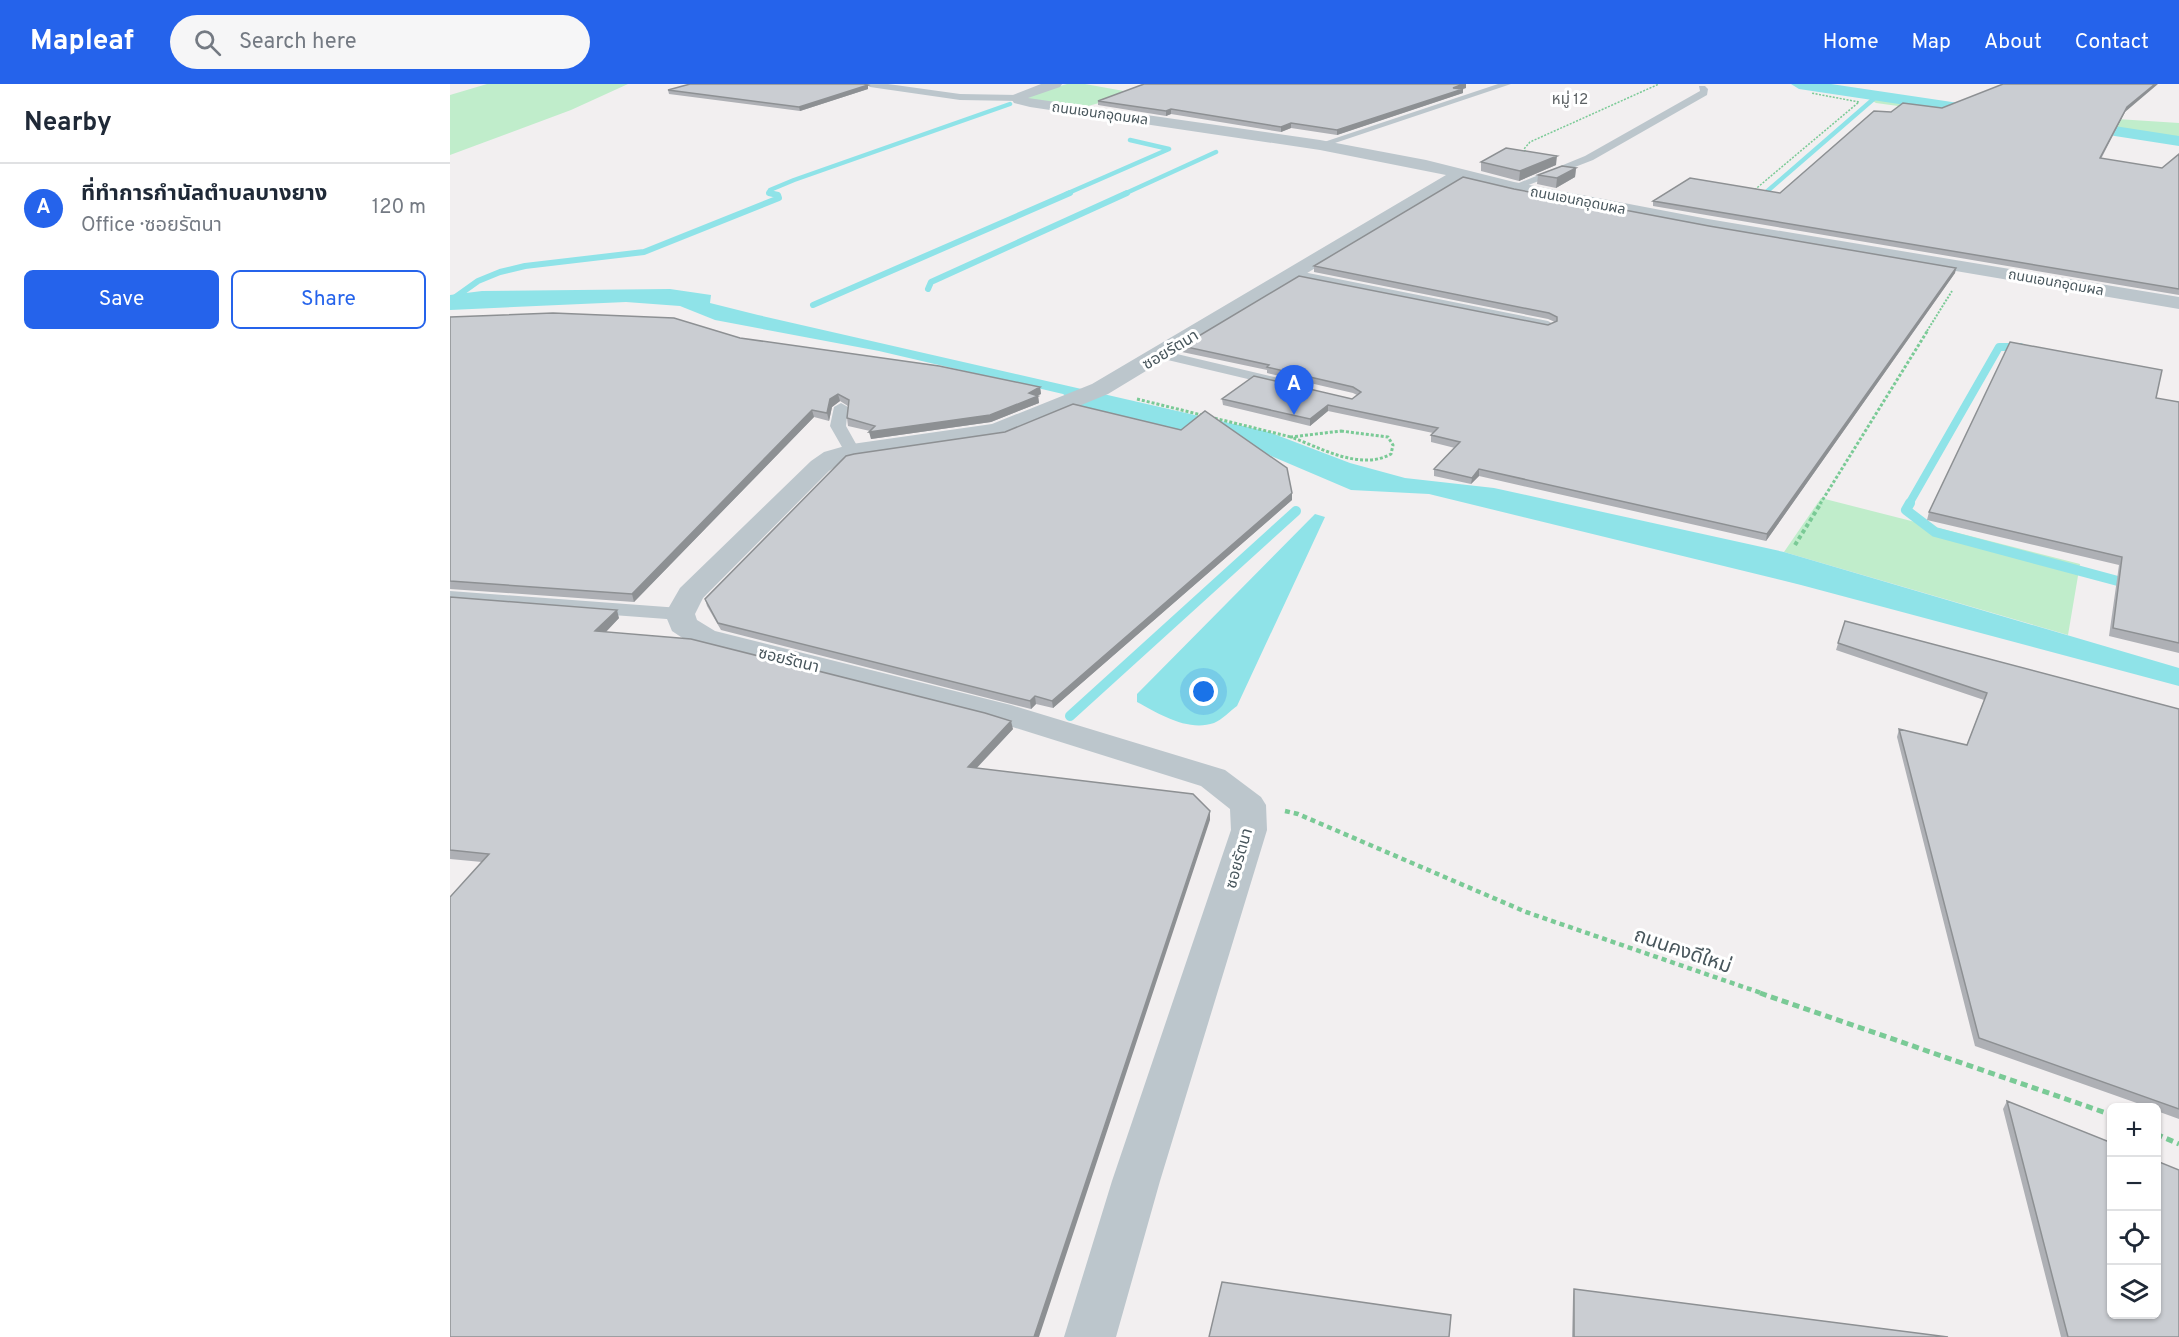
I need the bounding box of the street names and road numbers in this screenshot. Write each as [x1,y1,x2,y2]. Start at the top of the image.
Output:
street label: ถนนเอนกอุดมผล [1051,99,1149,130]
street label: ถนนเอนกอุดมผล [1529,184,1627,219]
street label: ถนนเอนกอุดมผล [2007,267,2105,300]
street label: ซอยรัตนา [1139,326,1203,375]
street label: ซอยรัตนา [756,644,821,678]
street label: ซอยรัตนา [1222,826,1258,891]
street label: ถนนคงดีใหม่ [1630,923,1735,981]

